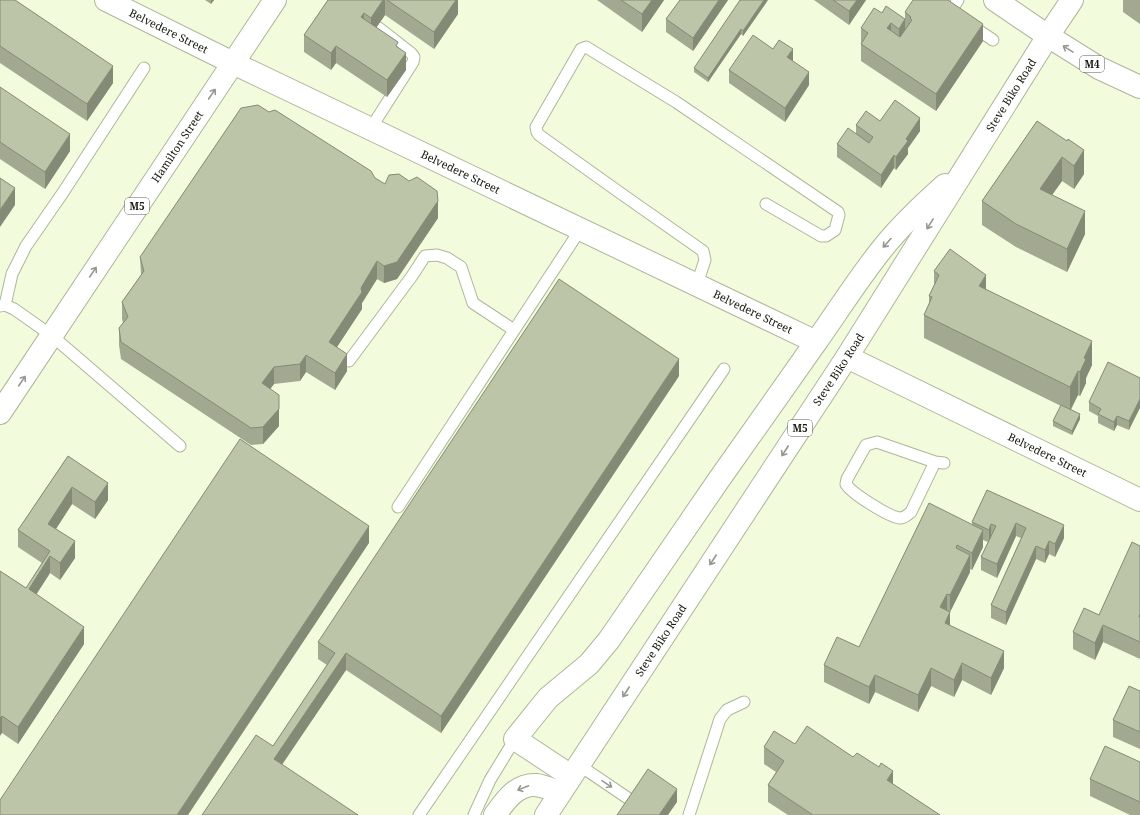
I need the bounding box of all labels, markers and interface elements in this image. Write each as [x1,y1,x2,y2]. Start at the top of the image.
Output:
street label: Belvedere Street [127,5,211,57]
one-way arrow [1062,45,1074,53]
street label: Steve Biko Road [982,55,1039,134]
road number: M4 [1080,56,1104,72]
one-way arrow [208,89,216,100]
street label: Hamilton Street [148,107,206,185]
street label: Belvedere Street [419,146,503,197]
road number: M5 [125,198,149,214]
one-way arrow [926,218,934,229]
one-way arrow [883,238,892,248]
one-way arrow [90,266,98,278]
street label: Belvedere Street [711,286,795,337]
street label: Steve Biko Road [809,330,867,408]
one-way arrow [17,375,26,386]
road number: M5 [788,420,812,436]
street label: Belvedere Street [1006,429,1090,480]
one-way arrow [780,445,788,457]
one-way arrow [709,554,717,565]
street label: Steve Biko Road [631,601,690,679]
one-way arrow [622,686,630,698]
one-way arrow [601,780,612,788]
one-way arrow [518,785,530,792]

